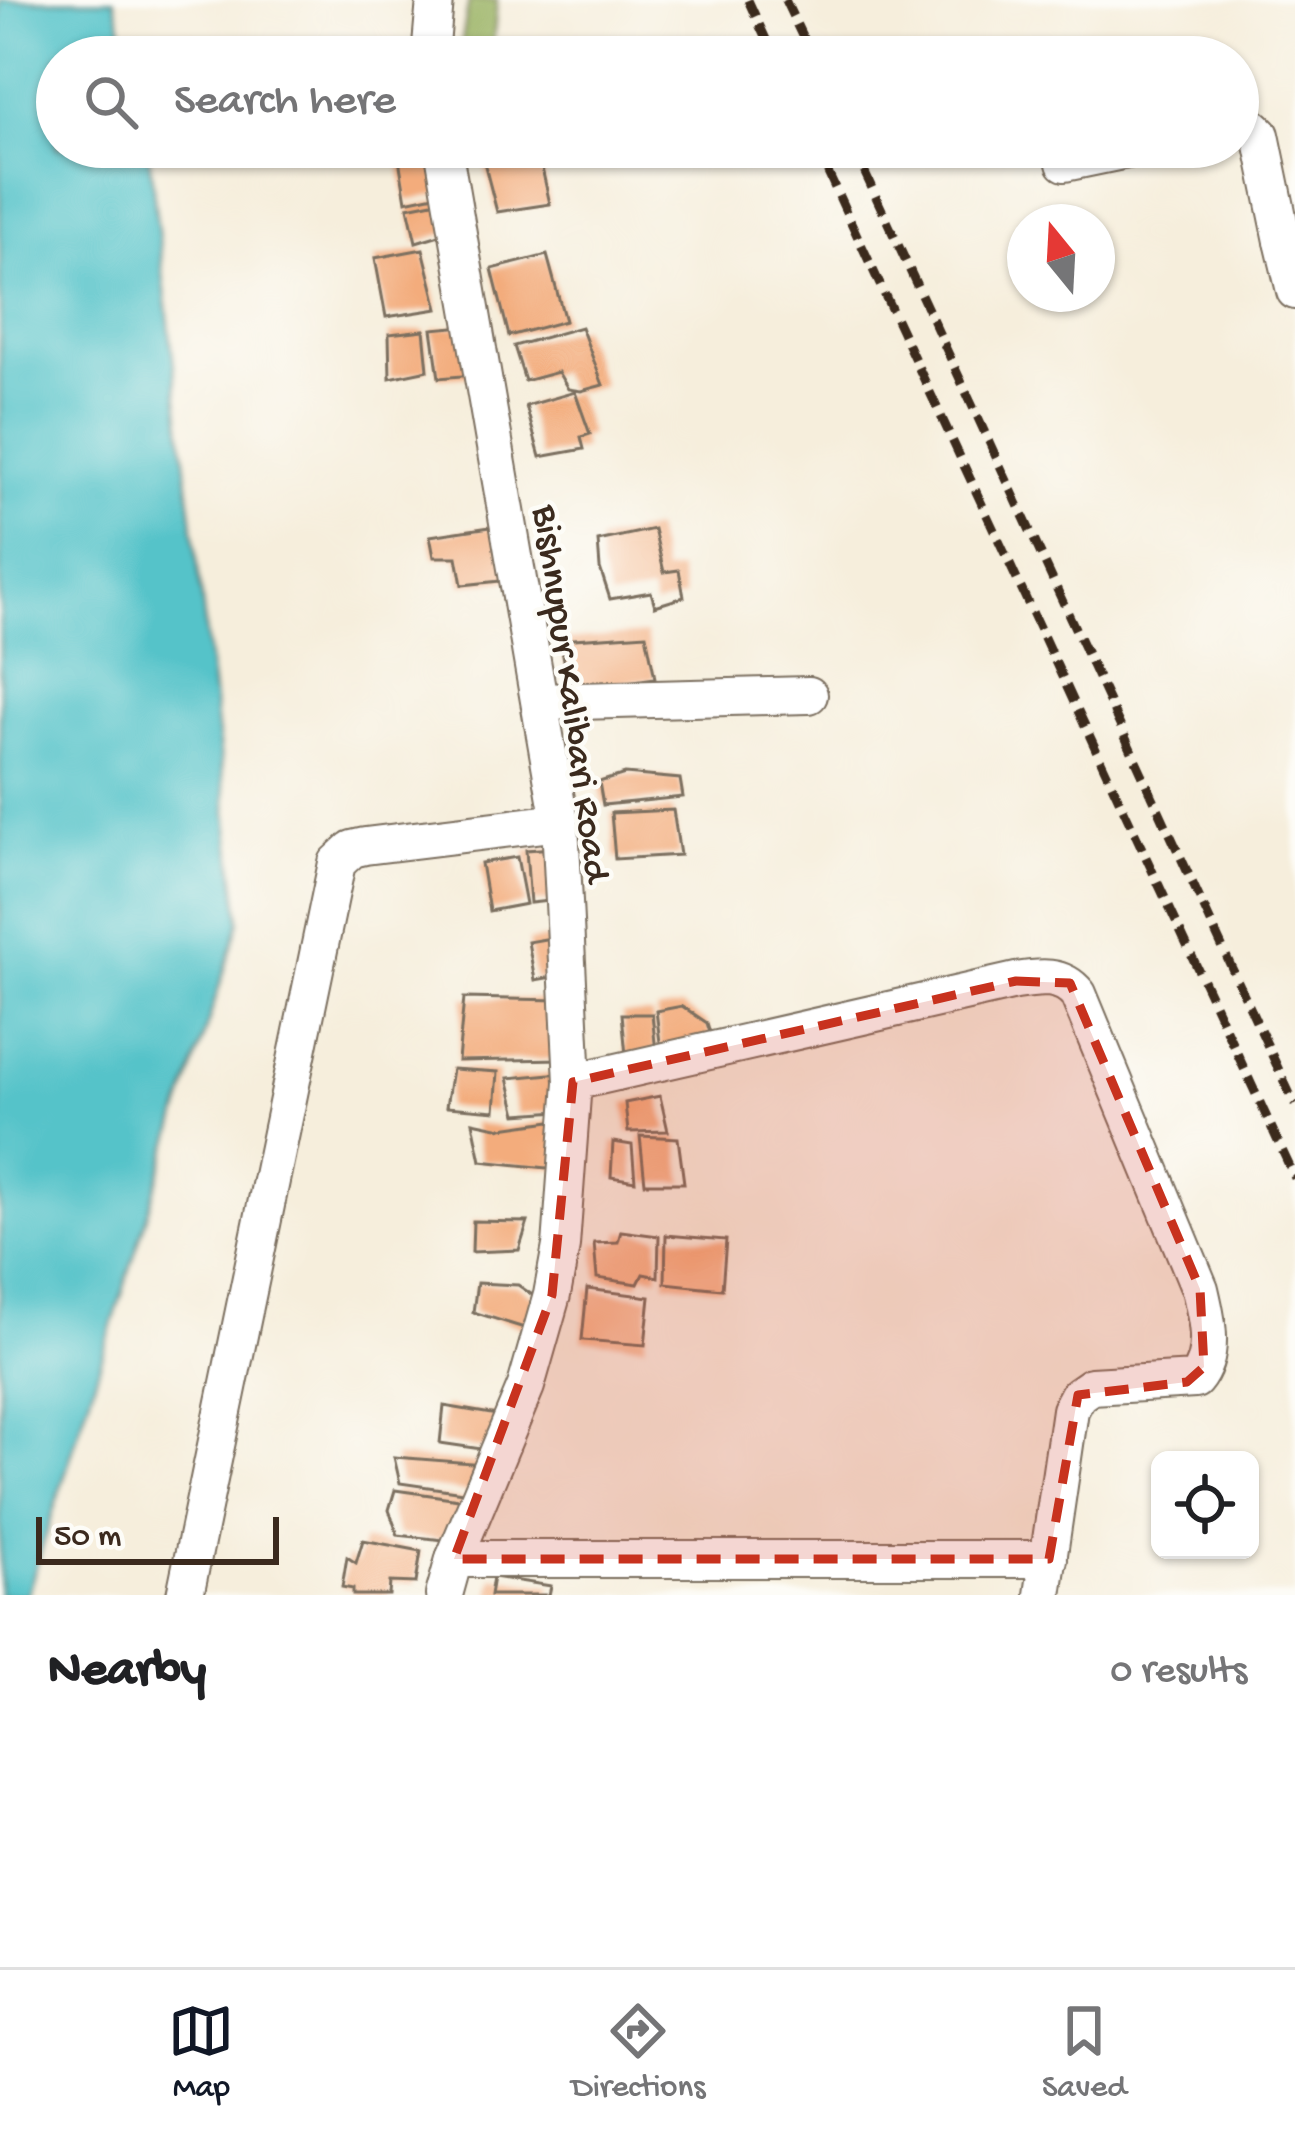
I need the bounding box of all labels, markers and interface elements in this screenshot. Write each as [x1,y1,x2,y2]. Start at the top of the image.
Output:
search box [36,36,1259,168]
icon: search [78,69,144,135]
text: Search here [174,76,396,129]
north arrow [1007,204,1115,312]
street label: Bishnupur Kalibari Road [519,502,618,889]
map controls [1151,1451,1259,1559]
button: locate [1151,1451,1259,1559]
scale bar [36,1511,279,1564]
text: 50 m [54,1519,121,1557]
text: Nearby [48,1643,206,1703]
text: 0 results [1110,1650,1247,1696]
tab: Map [168,1998,234,2108]
tab: Directions [571,1998,705,2108]
tab: Saved [1042,1998,1127,2108]

